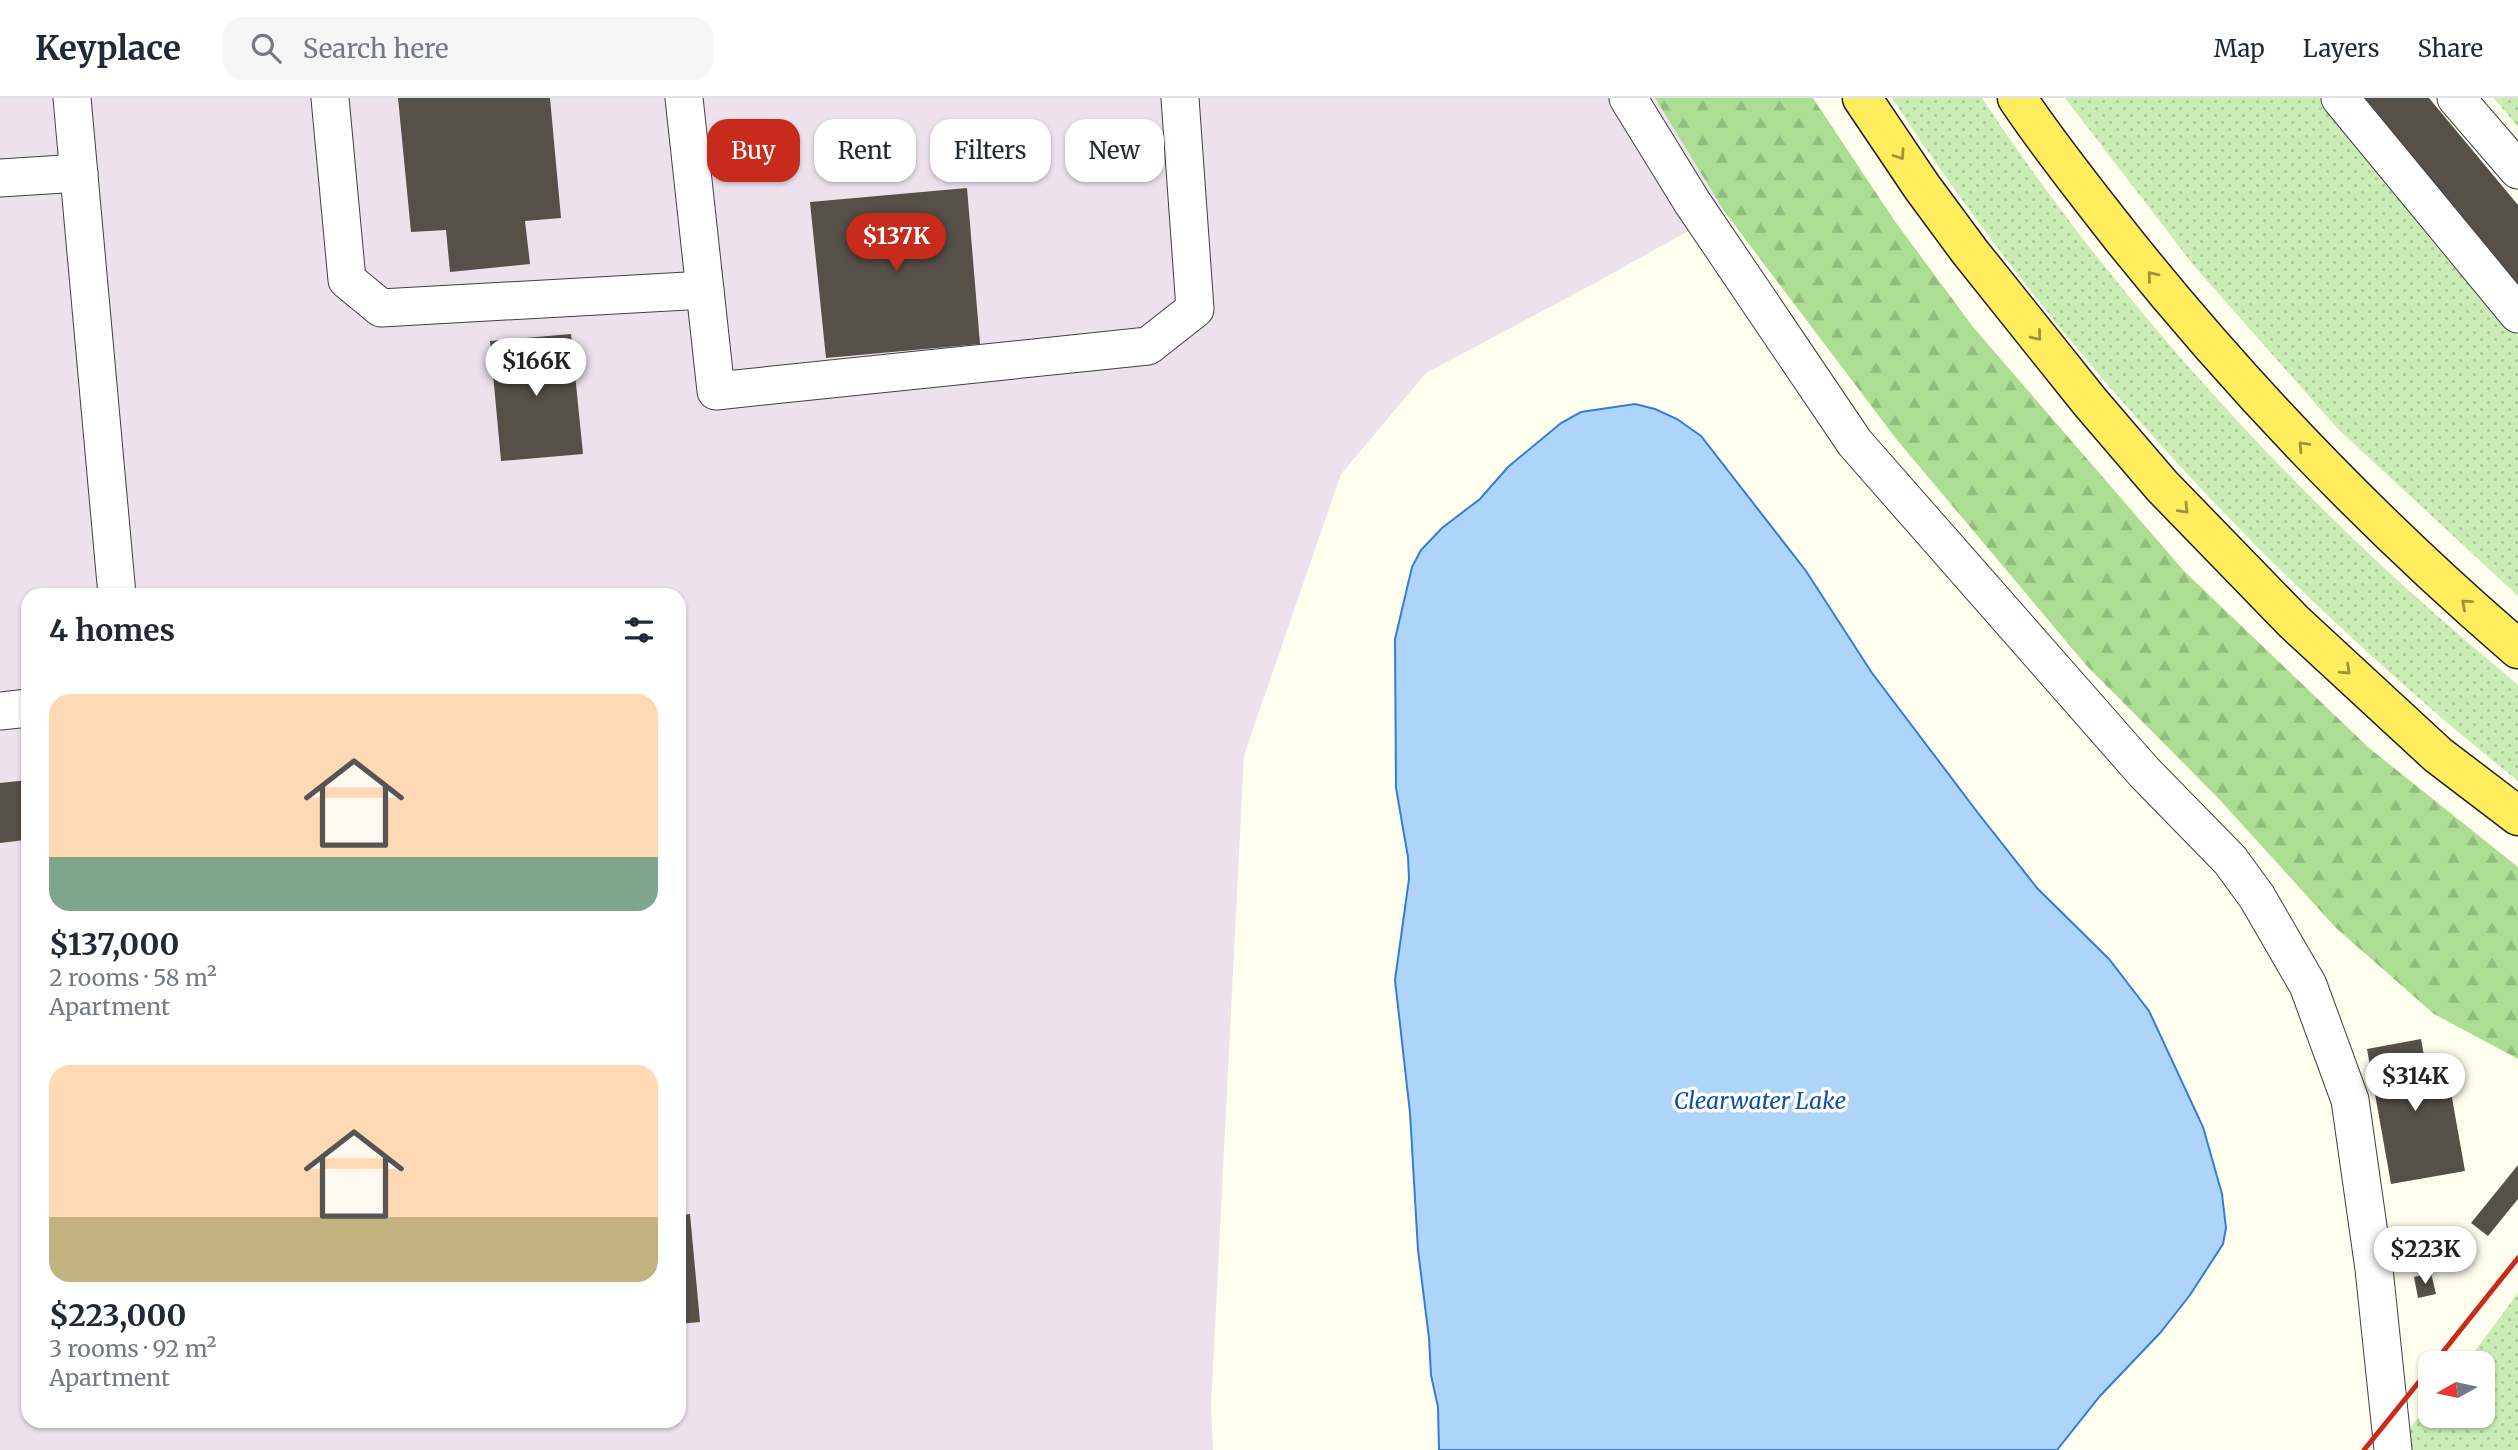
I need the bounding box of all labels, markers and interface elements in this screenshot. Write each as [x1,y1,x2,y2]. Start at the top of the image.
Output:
search box [223,17,713,80]
text: Keyplace [35,28,181,69]
icon: search [247,29,285,67]
text: Search here [303,32,449,65]
text: Map [2214,33,2265,64]
text: Layers [2303,33,2379,64]
text: Share [2417,33,2483,64]
chip: Buy [707,119,800,182]
chip: Rent [814,119,916,182]
chip: Filters [930,119,1051,182]
chip: New [1065,119,1164,182]
one-way arrow [1892,147,1905,160]
pin: $137K [847,214,945,273]
text: $137K [862,221,930,250]
one-way arrow [2148,271,2160,284]
one-way arrow [2028,329,2041,341]
pin: $166K [487,338,585,398]
text: $166K [501,346,571,375]
one-way arrow [2298,441,2311,454]
one-way arrow [2176,501,2189,514]
one-way arrow [2462,600,2475,612]
text: 4 homes [49,611,175,649]
icon: filters [620,611,658,649]
one-way arrow [2338,661,2351,674]
icon: home [291,740,417,866]
text: $137,000 [49,925,179,963]
text: 2 rooms · 58 m² [49,963,217,992]
text: Apartment [49,992,170,1021]
pin: $314K [2366,1054,2464,1113]
text: $314K [2381,1061,2449,1090]
water label: Clearwater Lake [1674,1086,1846,1115]
icon: home [291,1111,417,1237]
pin: $223K [2376,1226,2474,1286]
text: $223K [2390,1234,2460,1263]
text: $223,000 [49,1296,186,1334]
text: 3 rooms · 92 m² [49,1334,216,1363]
north arrow [2418,1351,2496,1428]
map controls [2418,1351,2495,1428]
text: Apartment [49,1363,170,1392]

